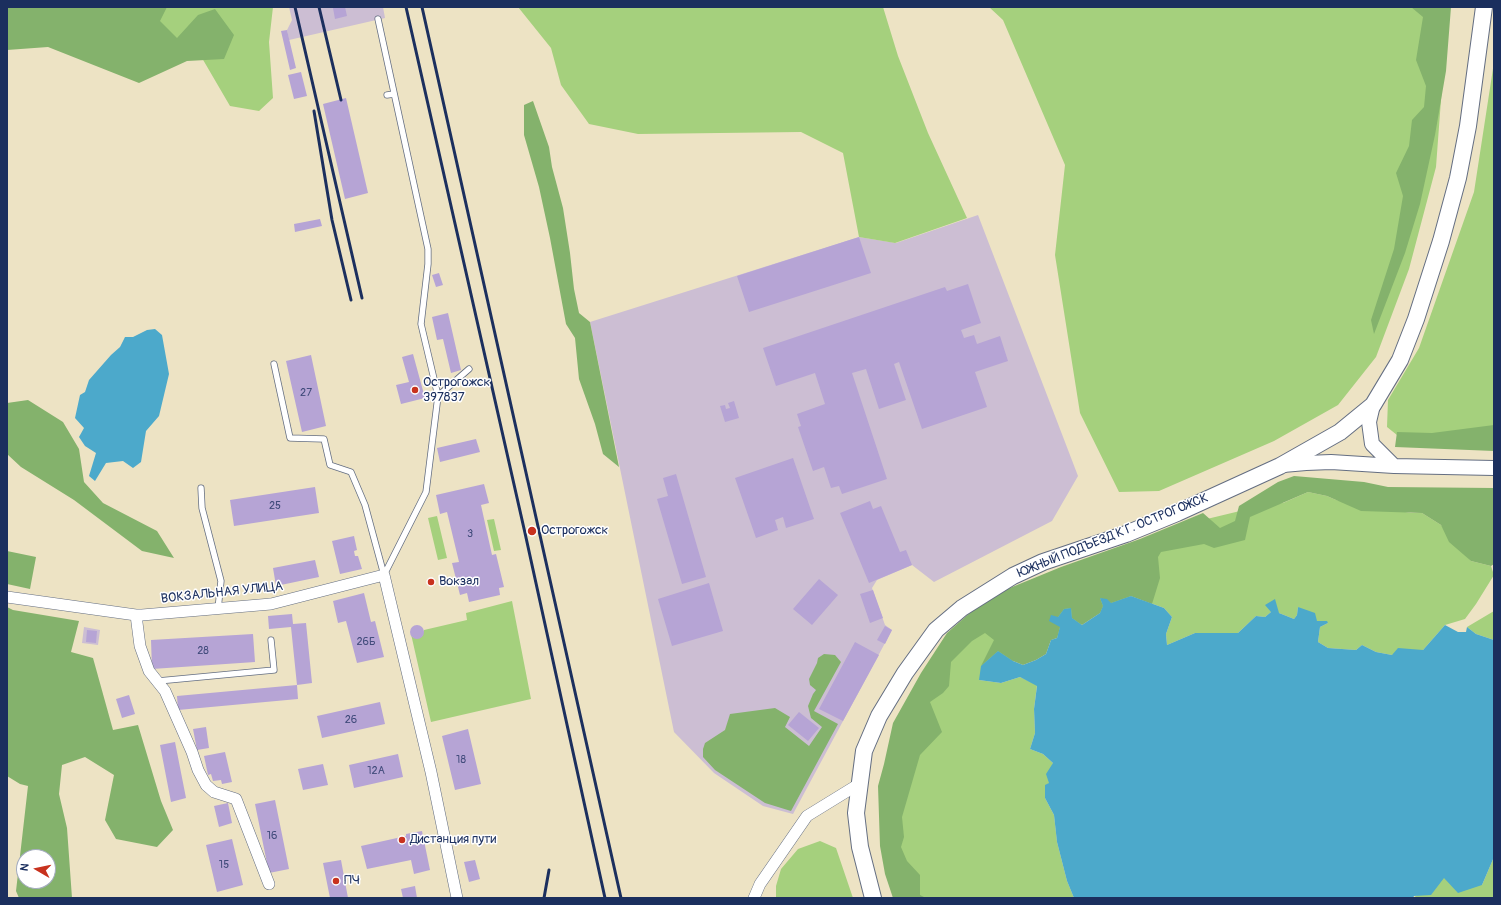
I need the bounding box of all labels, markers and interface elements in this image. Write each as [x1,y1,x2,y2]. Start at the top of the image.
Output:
place label: Острогожск 397837 [423,375,490,406]
marker: Острогожск 397837 [410,385,420,395]
house number: 27 [300,386,312,400]
street label: ЮЖНЫЙ ПОДЪЕЗД К Г. ОСТРОГОЖСК [1015,491,1211,581]
house number: 25 [269,499,281,513]
place label: Острогожск [541,523,608,539]
marker: Острогожск [526,525,538,537]
house number: 3 [467,527,473,541]
place label: Вокзал [439,574,479,590]
marker: Вокзал [426,577,436,587]
street label: ВОКЗАЛЬНАЯ УЛИЦА [160,579,284,607]
house number: 26Б [356,635,376,649]
house number: 28 [197,644,209,658]
house number: 26 [345,713,357,727]
house number: 18 [456,753,466,767]
house number: 12А [367,764,385,778]
house number: 16 [267,829,277,843]
place label: Дистанция пути [410,832,496,848]
marker: Дистанция пути [397,835,407,845]
north arrow [16,849,56,889]
house number: 15 [219,858,229,872]
text: N [18,863,32,872]
place label: ПЧ [344,873,360,889]
marker: ПЧ [331,876,341,886]

